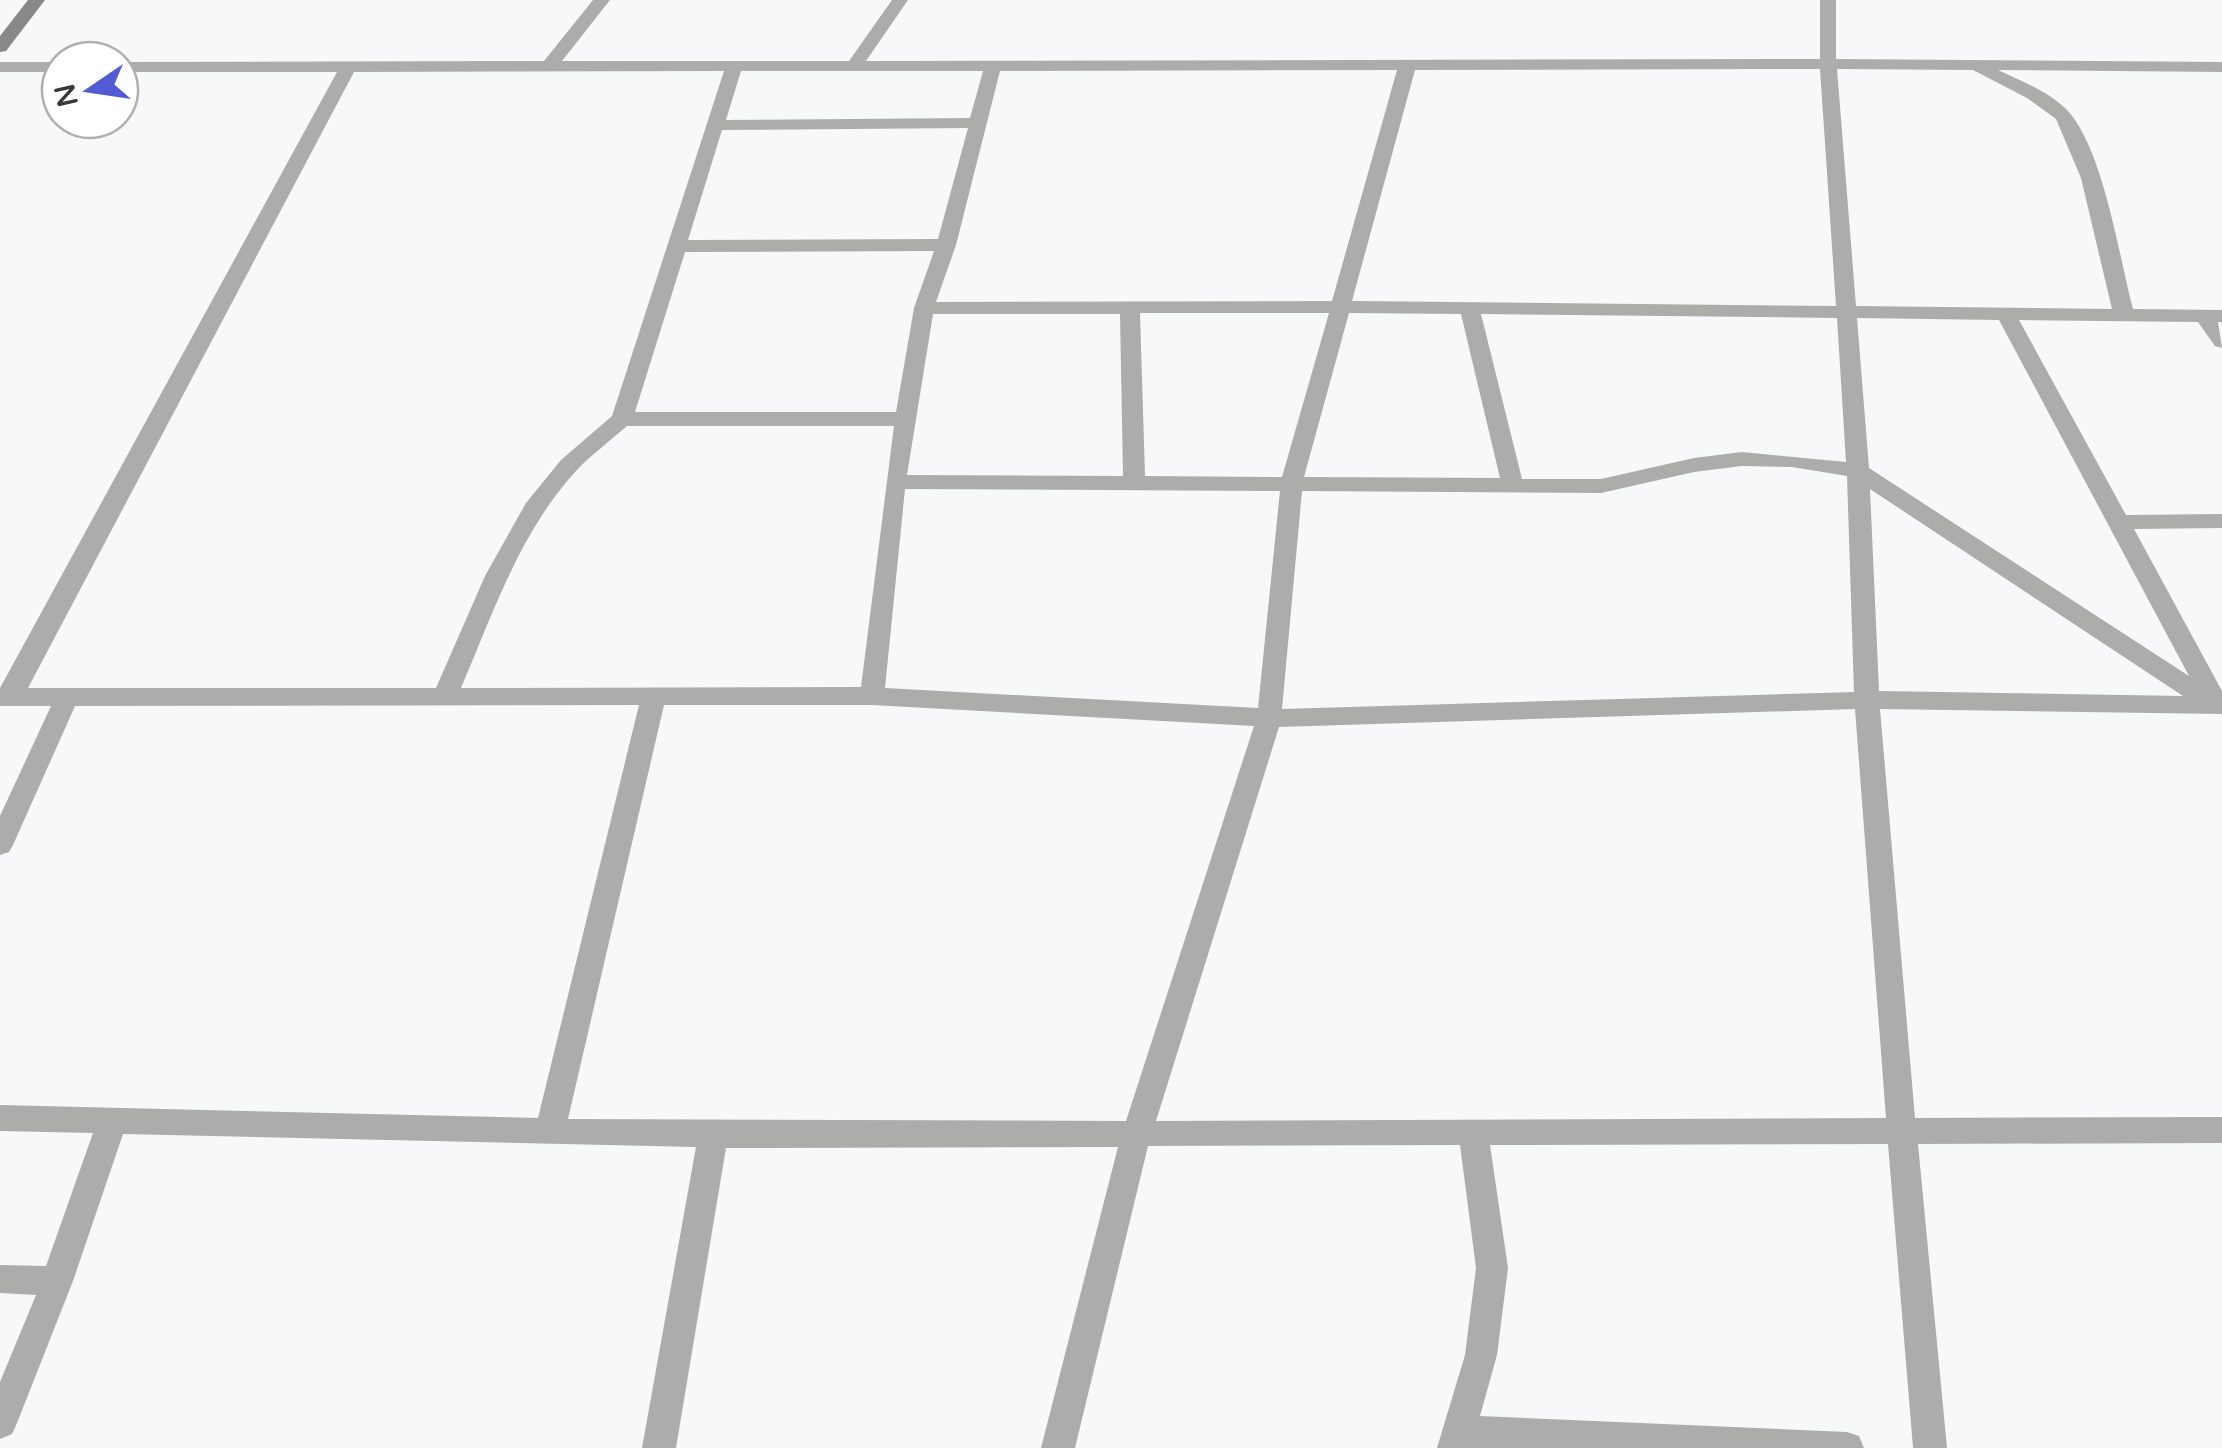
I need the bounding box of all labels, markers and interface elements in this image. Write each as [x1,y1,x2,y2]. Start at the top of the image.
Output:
north arrow [40,40,140,140]
text: N [48,81,86,110]

